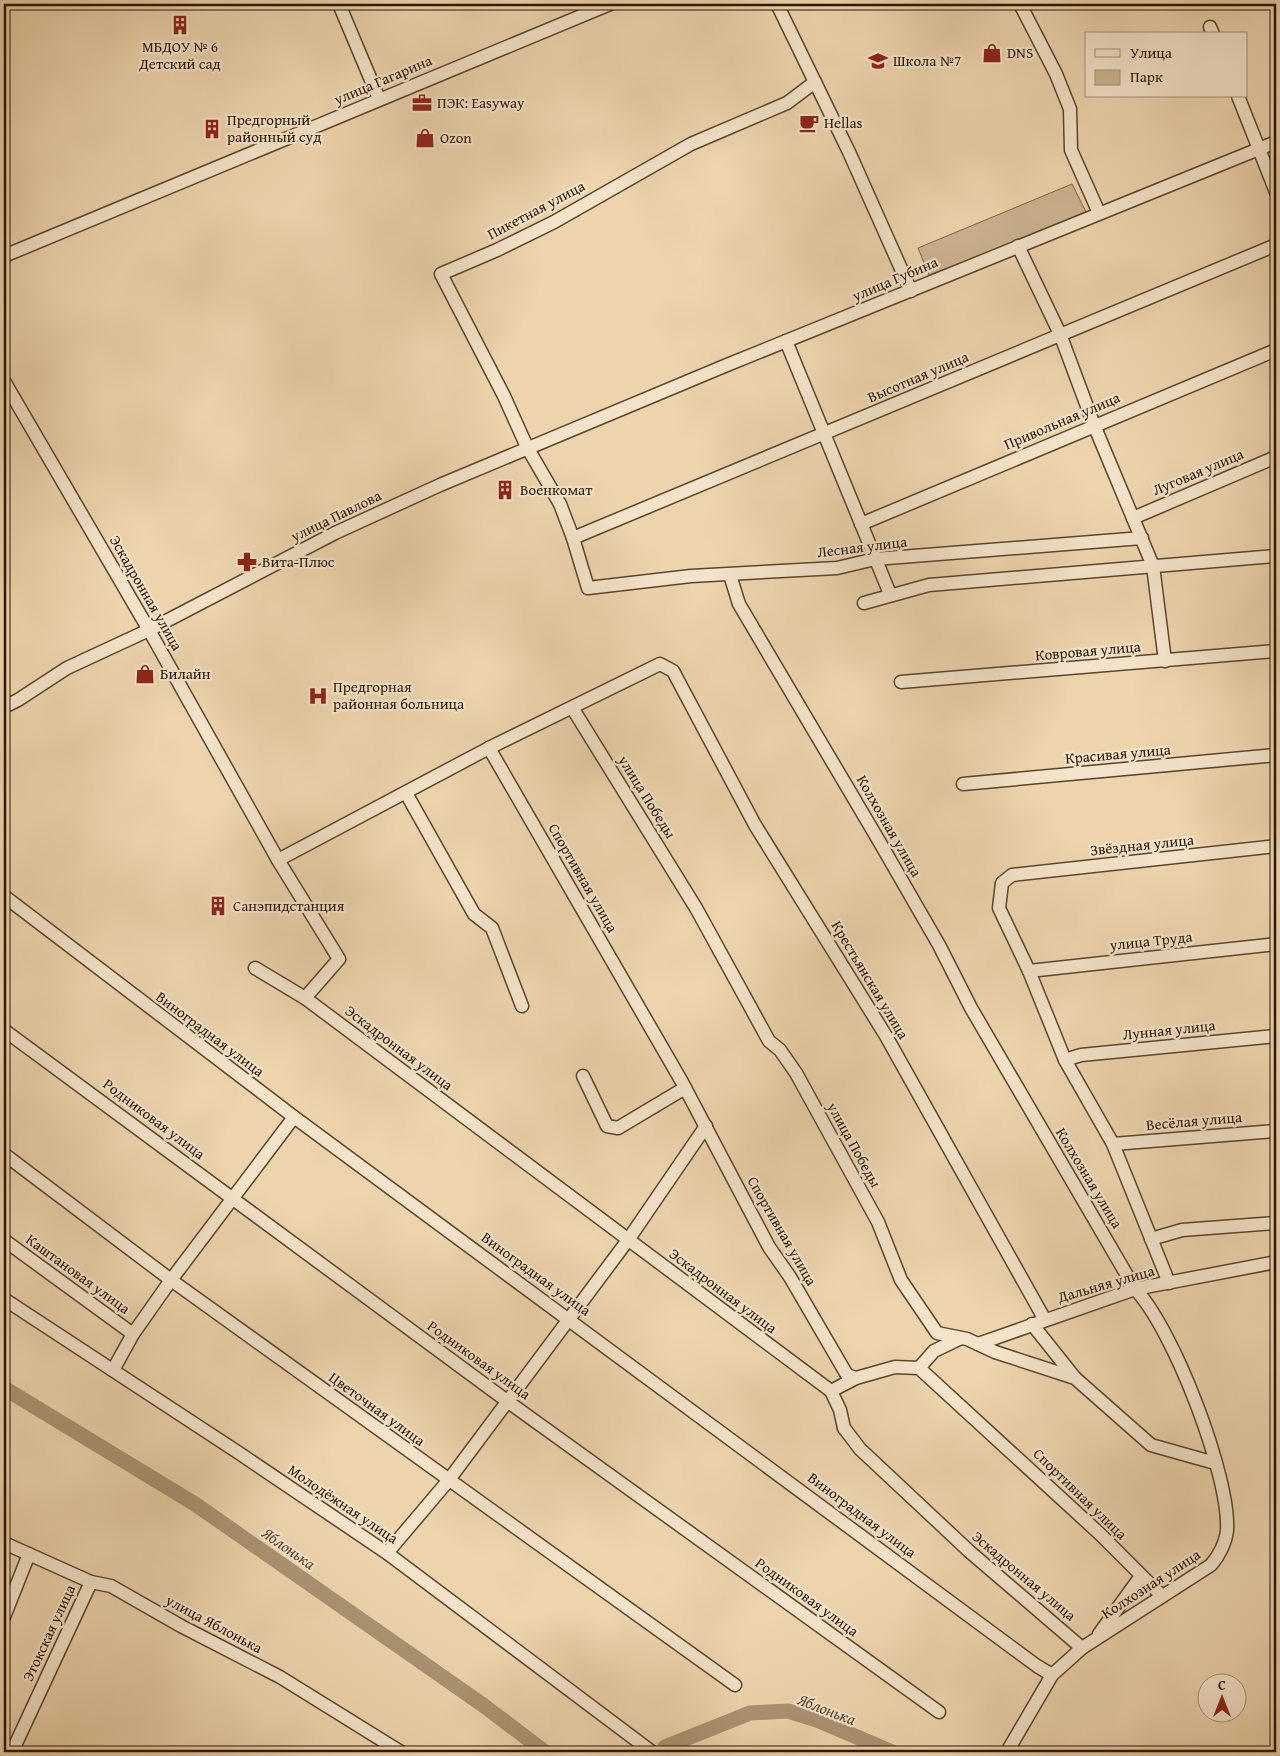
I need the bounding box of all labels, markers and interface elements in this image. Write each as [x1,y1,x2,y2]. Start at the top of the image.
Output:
building icon: МБДОУ № 6 Детский сад [169,14,191,36]
legend [1085,32,1248,98]
place label: МБДОУ № 6 Детский сад [138,36,221,74]
shop icon: DNS [981,42,1003,64]
place label: DNS [1007,42,1033,63]
text: Улица [1130,42,1173,63]
street label: улица Гагарина [330,49,436,110]
school or university icon: Школа №7 [867,50,889,72]
place label: Школа №7 [893,50,961,71]
text: Парк [1130,66,1163,87]
office icon: ПЭК: Easyway [411,92,433,114]
place label: ПЭК: Easyway [437,92,525,113]
place label: Предгорный районный суд [227,109,321,147]
cafe icon: Hellas [798,112,820,134]
place label: Hellas [824,112,863,133]
building icon: Предгорный районный суд [201,118,223,140]
shop icon: Ozon [414,127,436,149]
place label: Ozon [440,127,472,148]
street label: Пикетная улица [483,175,589,244]
street label: улица Губина [848,251,942,306]
street label: Высотная улица [864,345,972,407]
street label: Привольная улица [1001,386,1124,454]
street label: Луговая улица [1149,443,1247,500]
building icon: Военкомат [494,479,516,501]
place label: Военкомат [520,479,593,500]
street label: улица Павлова [286,484,385,547]
street label: Лесная улица [816,530,909,562]
street label: Эскадронная улица [105,531,188,655]
pharmacy icon: Вита-Плюс [236,551,258,573]
place label: Вита-Плюс [262,551,335,572]
street label: Ковровая улица [1034,635,1142,666]
shop icon: Билайн [134,663,156,685]
place label: Билайн [160,663,211,684]
place label: Предгорная районная больница [333,676,465,714]
hospital icon: Предгорная районная больница [307,685,329,707]
street label: Красивая улица [1064,738,1172,769]
street label: улица Победы [613,750,682,843]
street label: Колхозная улица [852,771,927,881]
street label: Спортивная улица [544,819,624,937]
street label: Звёздная улица [1089,829,1196,860]
building icon: Санэпидстанция [207,895,229,917]
place label: Санэпидстанция [233,895,345,916]
street label: Крестьянская улица [827,917,915,1044]
street label: улица Труда [1107,926,1194,955]
street label: Виноградная улица [152,986,270,1082]
street label: Эскадронная улица [341,1000,458,1096]
street label: Лунная улица [1122,1014,1217,1045]
street label: Родниковая улица [99,1073,210,1164]
street label: улица Победы [822,1097,887,1192]
street label: Весёлая улица [1145,1106,1244,1135]
street label: Колхозная улица [1051,1123,1128,1233]
street label: Спортивная улица [743,1172,823,1290]
street label: Виноградная улица [477,1227,596,1321]
street label: Каштановая улица [22,1229,135,1319]
street label: Эскадронная улица [665,1243,782,1339]
street label: Дальняя улица [1054,1259,1158,1308]
street label: Родниковая улица [423,1315,536,1405]
street label: Цветочная улица [325,1367,430,1451]
street label: Спортивная улица [1029,1443,1133,1545]
street label: Молодёжная улица [284,1459,403,1549]
street label: Виноградная улица [804,1467,922,1563]
water label: Яблонька [256,1520,321,1576]
street label: Эскадронная улица [968,1526,1082,1626]
street label: Колхозная улица [1097,1543,1205,1623]
street label: Родниковая улица [751,1552,864,1642]
street label: Этокская улица [17,1580,80,1685]
street label: улица Яблонька [161,1589,267,1658]
north arrow [1198,1674,1248,1724]
text: С [1218,1675,1226,1695]
water label: Яблонька [793,1687,860,1731]

